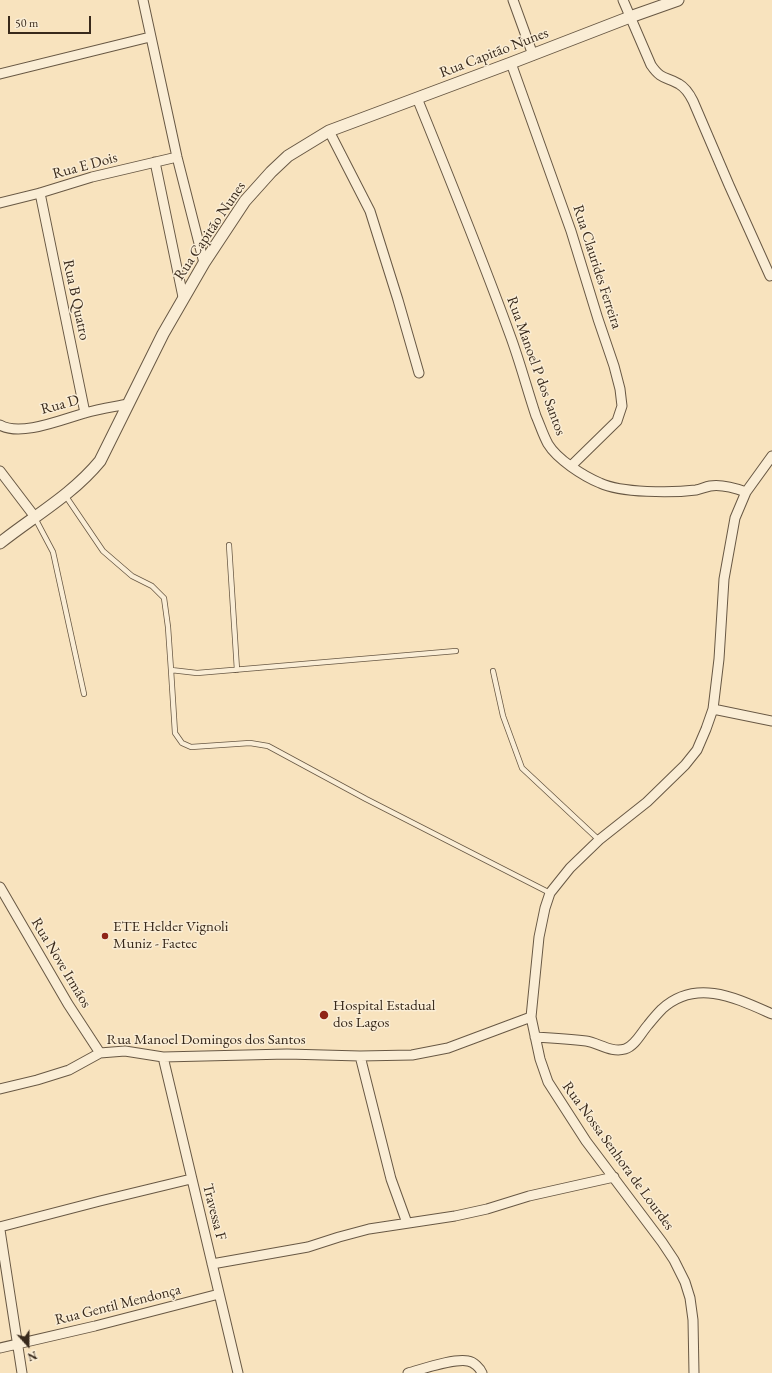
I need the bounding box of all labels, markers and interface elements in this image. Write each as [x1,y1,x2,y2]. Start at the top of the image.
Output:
scale bar [10,8,93,34]
text: 50 m [15,15,38,31]
street label: Rua Capitão Nunes [437,24,551,82]
street label: Rua E Dois [51,149,119,183]
street label: Rua Capitão Nunes [170,178,250,284]
street label: Rua Claurides Ferreira [568,203,626,331]
street label: Rua B Quatro [59,258,93,342]
street label: Rua Manoel P dos Santos [502,294,570,438]
street label: Rua D [39,391,81,419]
street label: Rua Nove Irmãos [27,915,95,1011]
place label: ETE Helder Vignoli Muniz - Faetec [113,918,228,953]
marker: ETE Helder Vignoli Muniz - Faetec [100,931,110,941]
place label: Hospital Estadual dos Lagos [333,997,435,1032]
marker: Hospital Estadual dos Lagos [318,1009,330,1021]
street label: Rua Manoel Domingos dos Santos [106,1031,306,1049]
street label: Rua Nossa Senhora de Lourdes [558,1078,678,1234]
street label: Travessa F [198,1182,230,1242]
street label: Rua Gentil Mendonça [53,1281,183,1329]
north arrow [8,1325,48,1365]
text: N [26,1348,39,1364]

